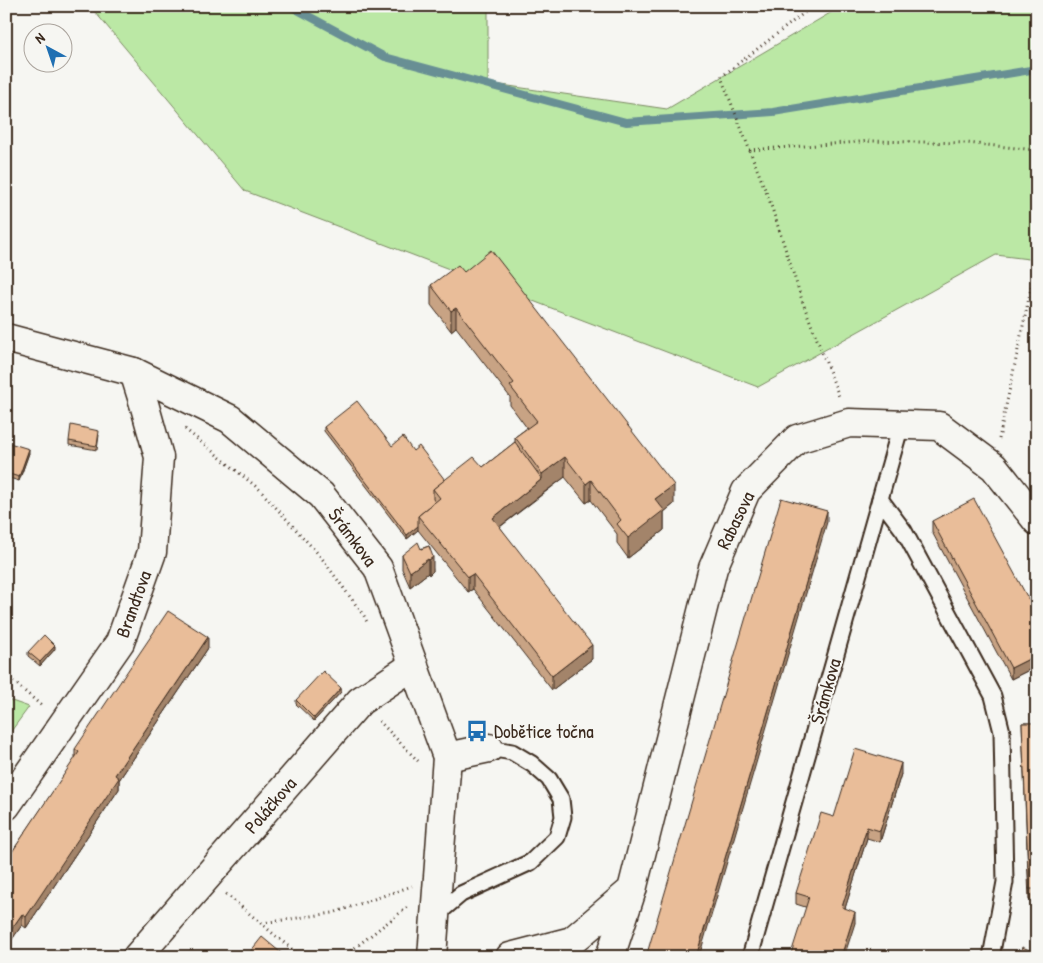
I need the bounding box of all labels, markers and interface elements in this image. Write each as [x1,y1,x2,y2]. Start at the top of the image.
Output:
north arrow [22,22,72,72]
text: N [30,28,49,47]
street label: Rabasova [710,486,760,553]
street label: Šrámkova [322,502,384,572]
street label: Brandtova [109,566,157,641]
street label: Šrámkova [803,655,847,727]
bus stop icon: Dobětice točna [464,718,490,744]
place label: Dobětice točna [494,718,594,744]
street label: Poláčkova [238,771,302,839]

